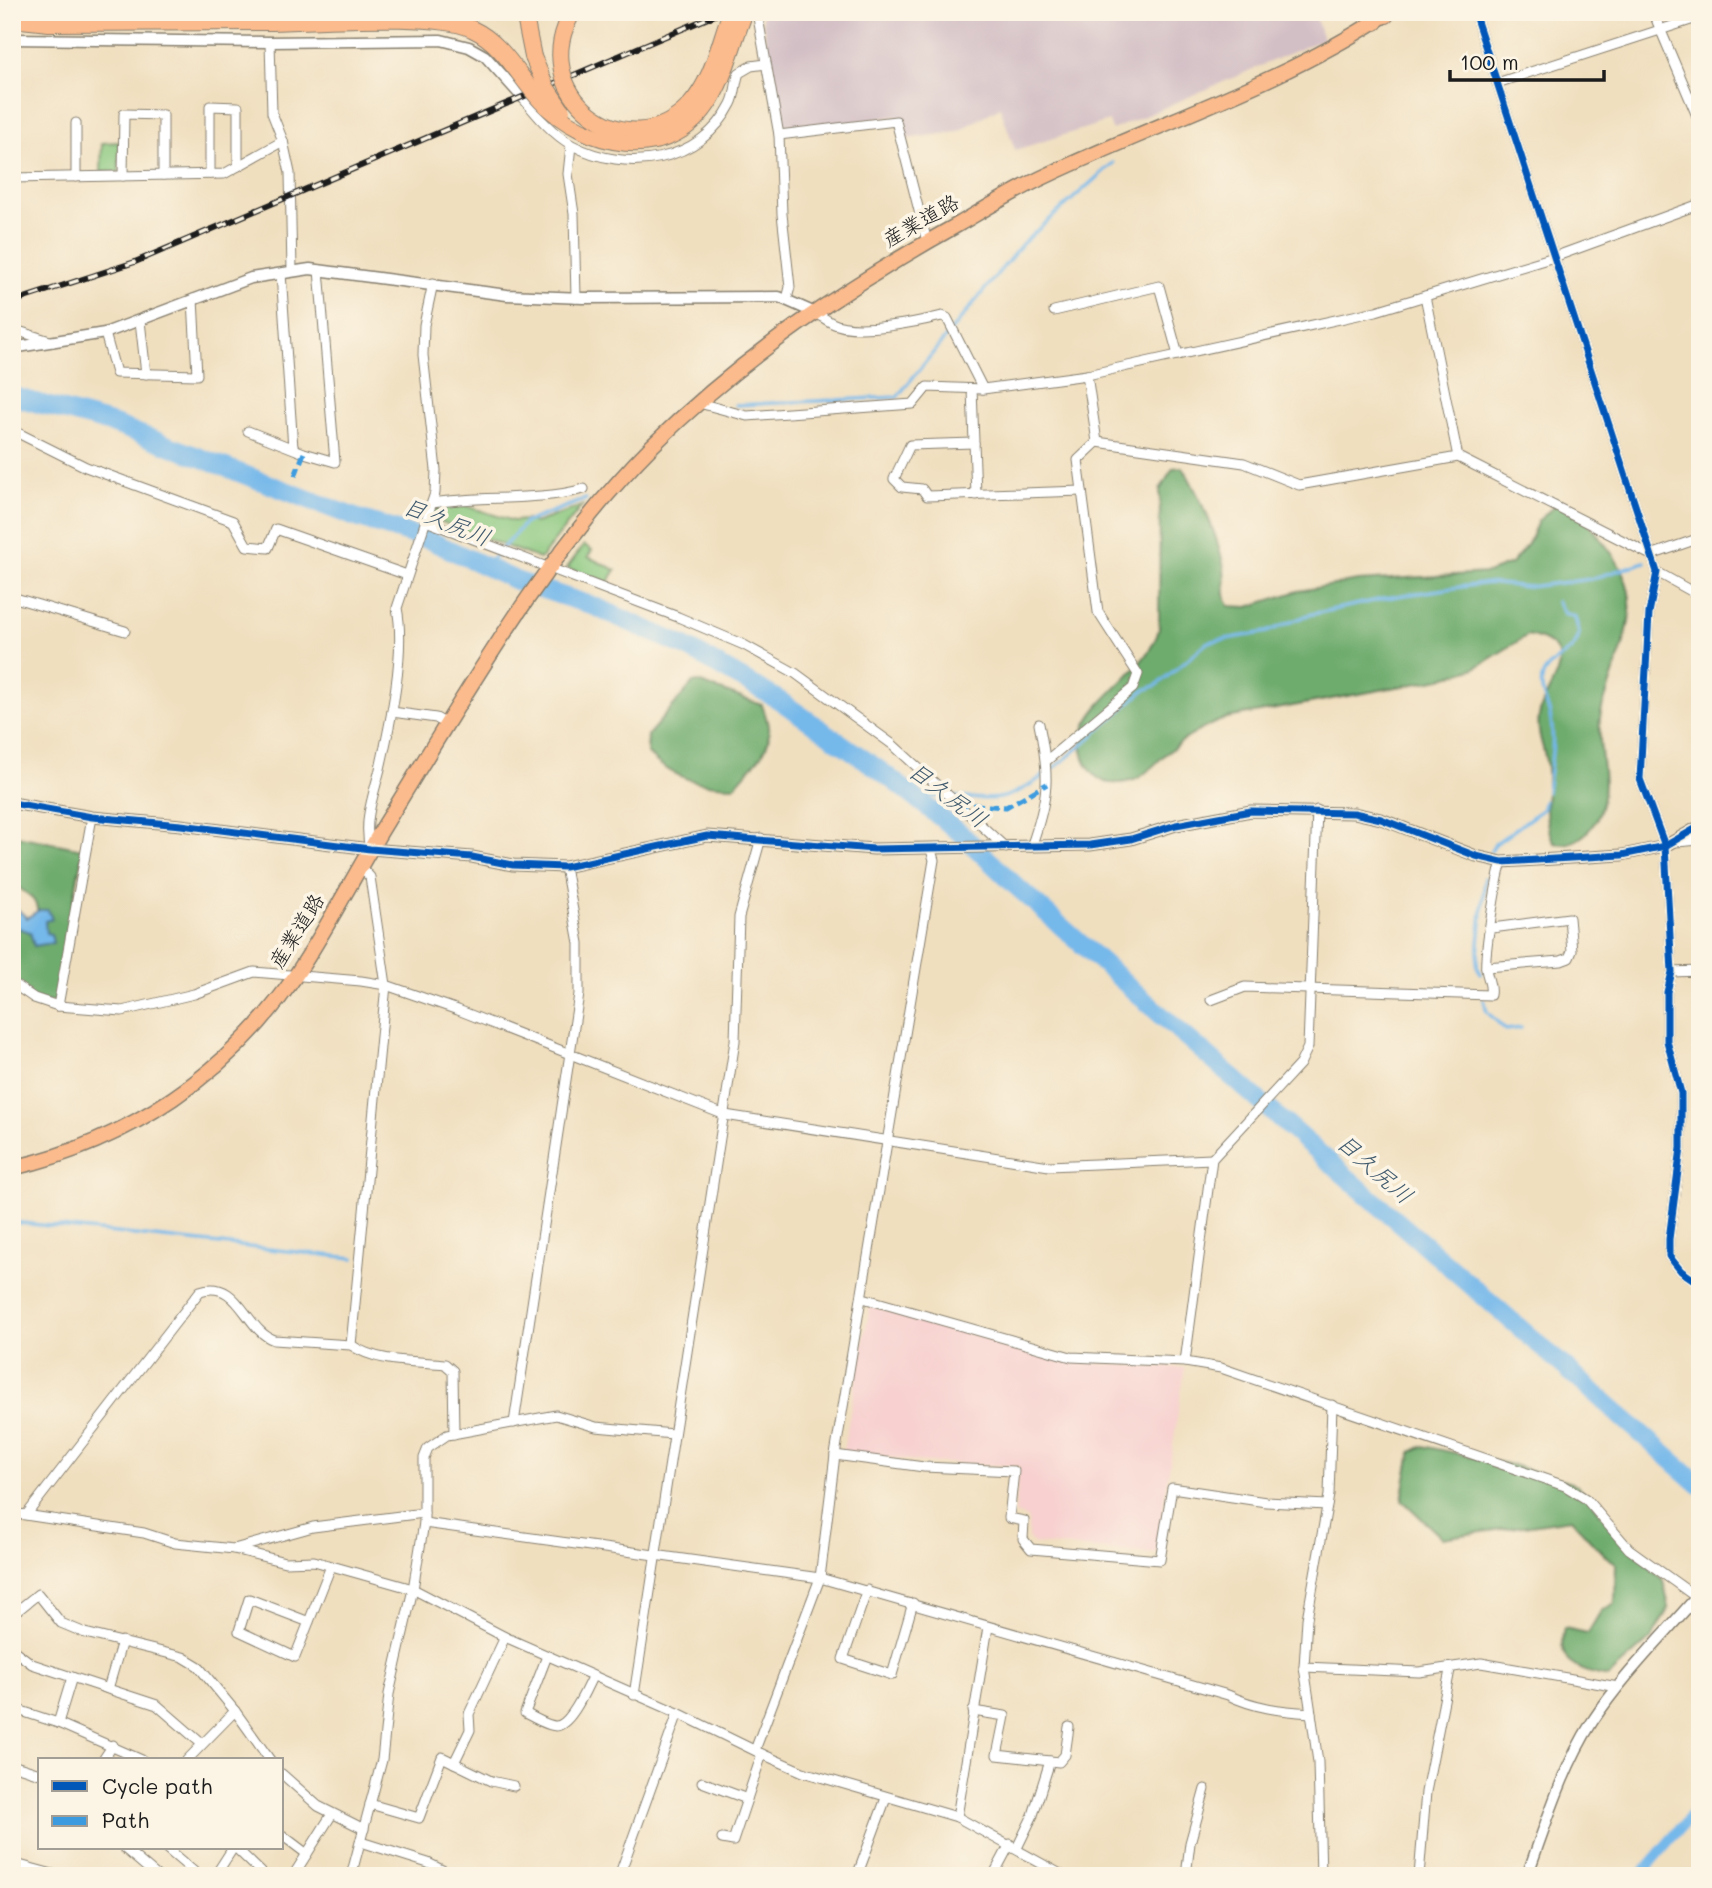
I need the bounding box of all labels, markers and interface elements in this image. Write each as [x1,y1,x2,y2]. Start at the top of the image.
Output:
scale bar [1450,38,1604,82]
text: 100 m [1460,48,1519,75]
street label: 産業道路 [877,187,963,252]
water label: 目久尻川 [399,490,496,552]
water label: 目久尻川 [903,755,994,834]
street label: 産業道路 [262,887,329,973]
water label: 目久尻川 [1331,1127,1420,1210]
legend [38,1758,284,1850]
text: Cycle path [102,1772,212,1799]
text: Path [102,1806,149,1833]

